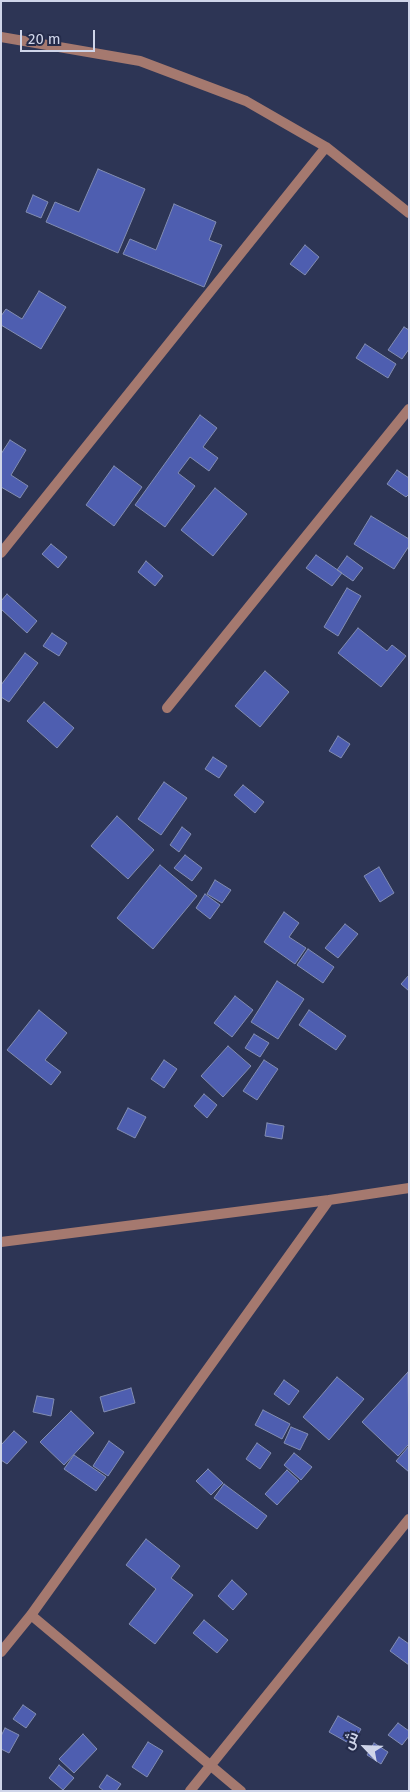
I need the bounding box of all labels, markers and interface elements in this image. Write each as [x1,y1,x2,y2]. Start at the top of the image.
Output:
scale bar [22,20,98,52]
text: 20 m [28,30,61,48]
north arrow [340,1722,390,1772]
text: ش [339,1729,362,1752]

